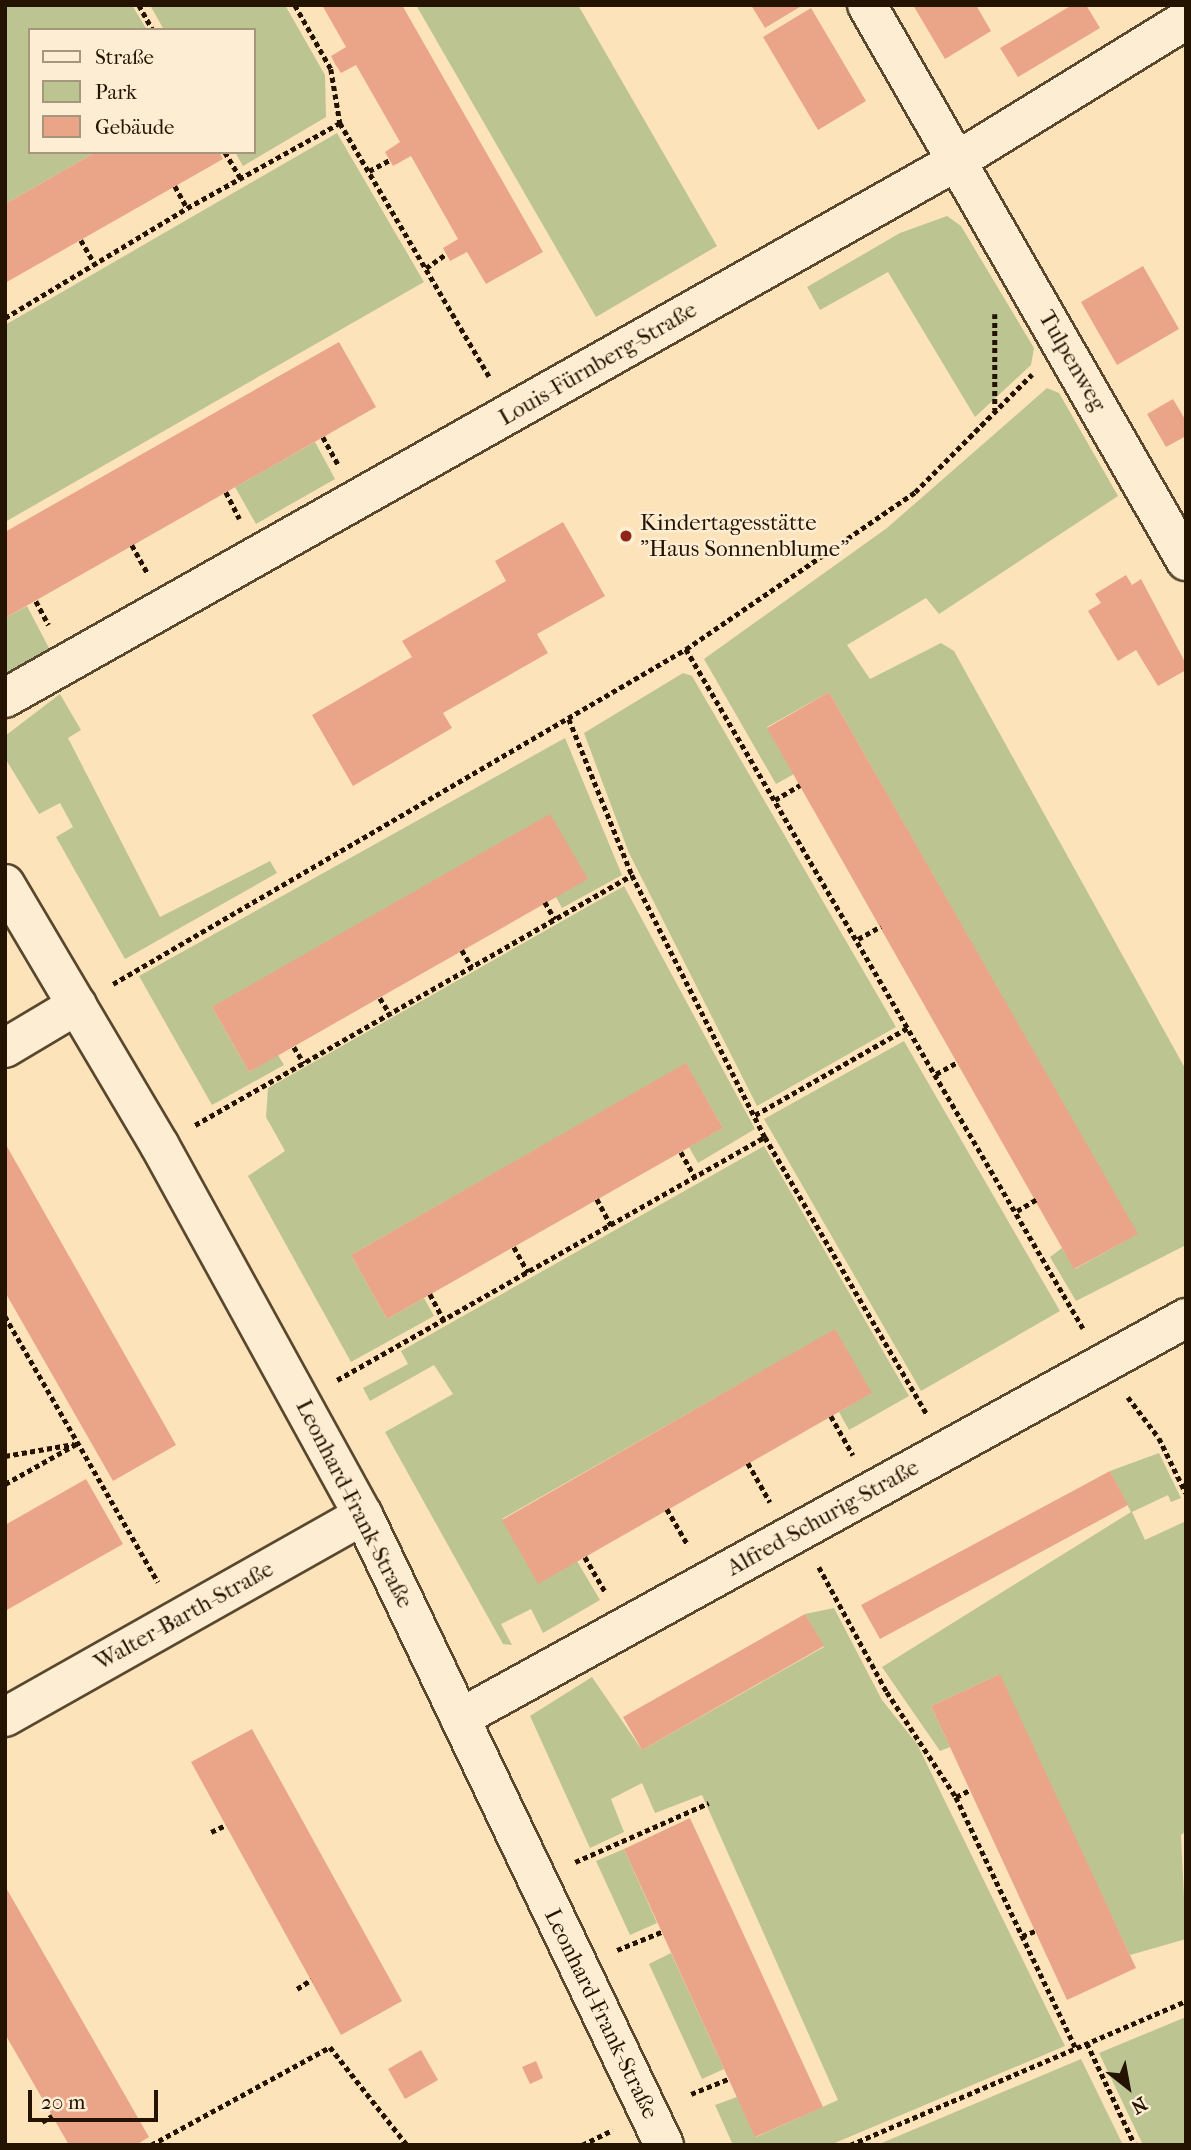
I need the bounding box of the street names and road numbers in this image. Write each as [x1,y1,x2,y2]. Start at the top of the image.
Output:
street label: Louis-Fürnberg-Straße [494,296,702,432]
street label: Tulpenweg [1032,306,1112,416]
street label: Leonhard-Frank-Straße [289,1395,419,1613]
street label: Alfred-Schurig-Straße [722,1454,924,1582]
street label: Walter-Barth-Straße [90,1555,278,1677]
street label: Leonhard-Frank-Straße [538,1905,664,2123]

